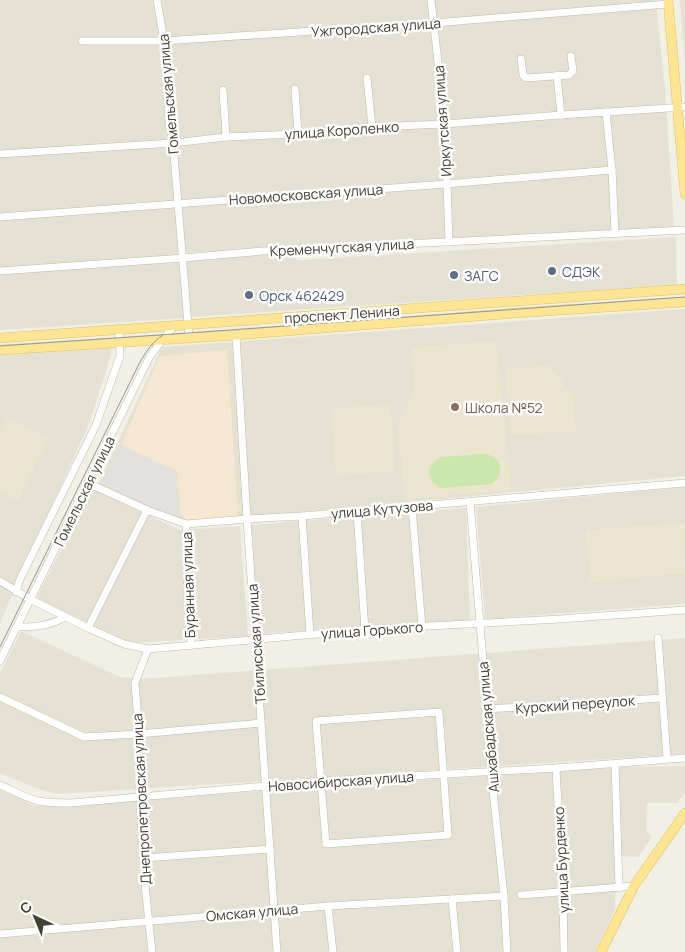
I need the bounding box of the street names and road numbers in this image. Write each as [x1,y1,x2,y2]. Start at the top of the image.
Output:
street label: Ужгородская улица [310,13,442,41]
street label: Гомельская улица [153,33,183,155]
street label: Иркутская улица [429,65,455,177]
street label: улица Короленко [284,117,400,143]
street label: Новомосковская улица [228,179,384,209]
street label: Кременчугская улица [269,234,415,260]
street label: проспект Ленина [284,300,400,328]
street label: Гомельская улица [49,433,119,549]
street label: улица Кутузова [330,495,434,523]
street label: Буранная улица [177,532,199,638]
street label: Тбилисская улица [242,583,270,705]
street label: улица Горького [320,617,424,643]
street label: Ашхабадская улица [473,661,503,793]
street label: Курский переулок [515,690,636,718]
street label: Днепропетровская улица [127,713,155,885]
street label: Новосибирская улица [267,766,415,796]
street label: улица Бурденко [549,806,573,914]
street label: Омская улица [205,899,299,925]

